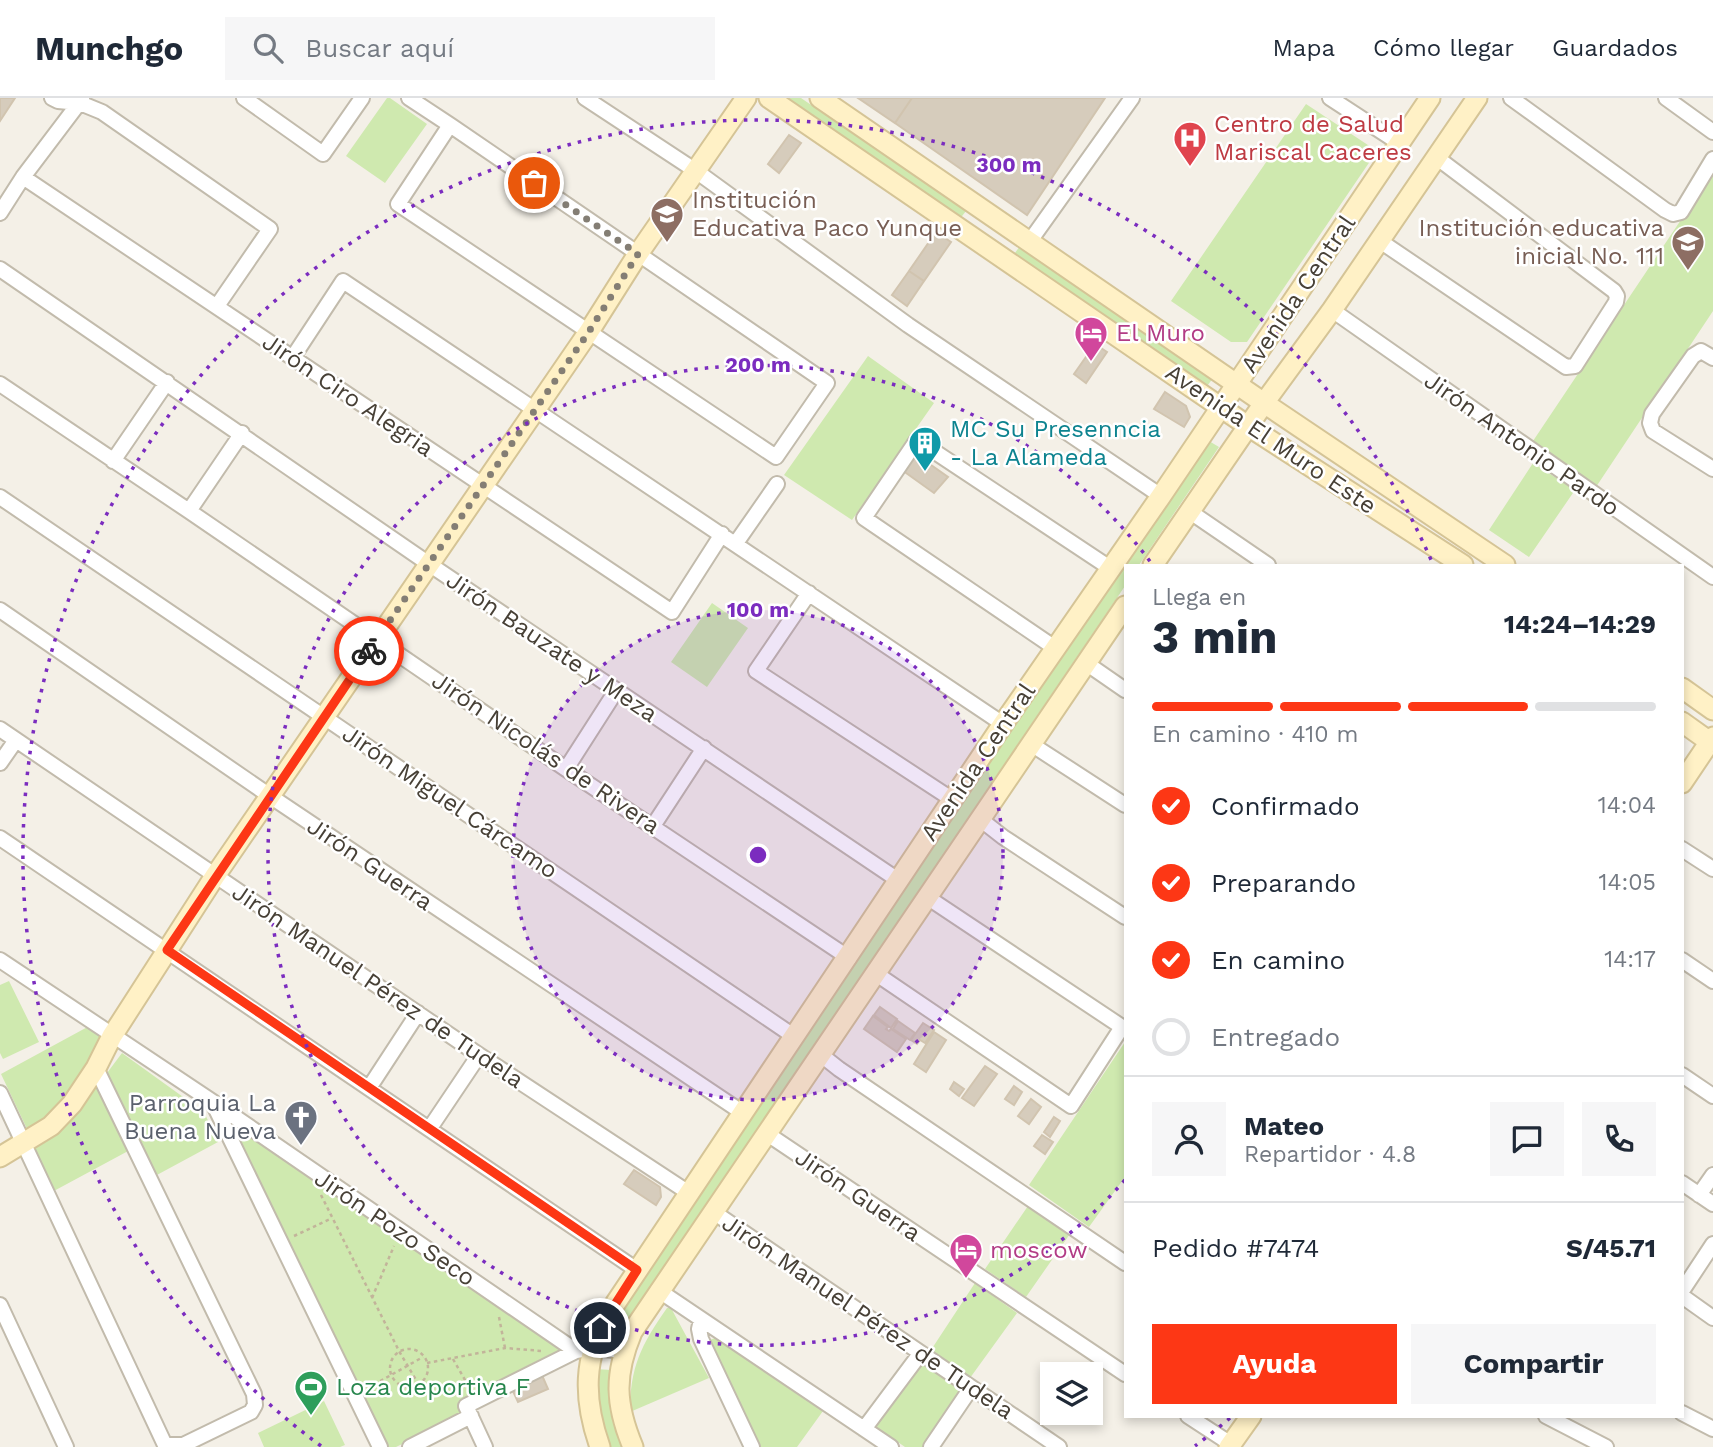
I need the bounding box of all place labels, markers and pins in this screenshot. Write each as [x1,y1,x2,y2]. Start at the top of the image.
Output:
place label: Centro de Salud Mariscal Caceres [1214,110,1412,166]
hospital icon: Centro de Salud Mariscal Caceres [1171,119,1209,168]
pin [504,153,564,213]
place label: Institución Educativa Paco Yunque [692,186,962,242]
school or university icon: Institución Educativa Paco Yunque [648,195,686,244]
place label: Institución educativa inicial No. 111 [1419,214,1664,270]
school or university icon: Institución educativa inicial No. 111 [1669,223,1707,272]
hotel icon: El Muro [1072,314,1110,363]
place label: El Muro [1116,319,1205,347]
place label: MC Su Presenncia - La Alameda [950,415,1161,471]
building icon: MC Su Presenncia - La Alameda [906,424,944,473]
centre of rings [746,843,770,867]
place label: Parroquia La Buena Nueva [124,1089,276,1145]
church icon: Parroquia La Buena Nueva [282,1098,320,1147]
hotel icon: moscow [947,1231,985,1280]
place label: moscow [990,1236,1087,1264]
pin [570,1298,630,1358]
sports icon: Loza deportiva F [292,1368,330,1417]
place label: Loza deportiva F [336,1373,530,1401]

